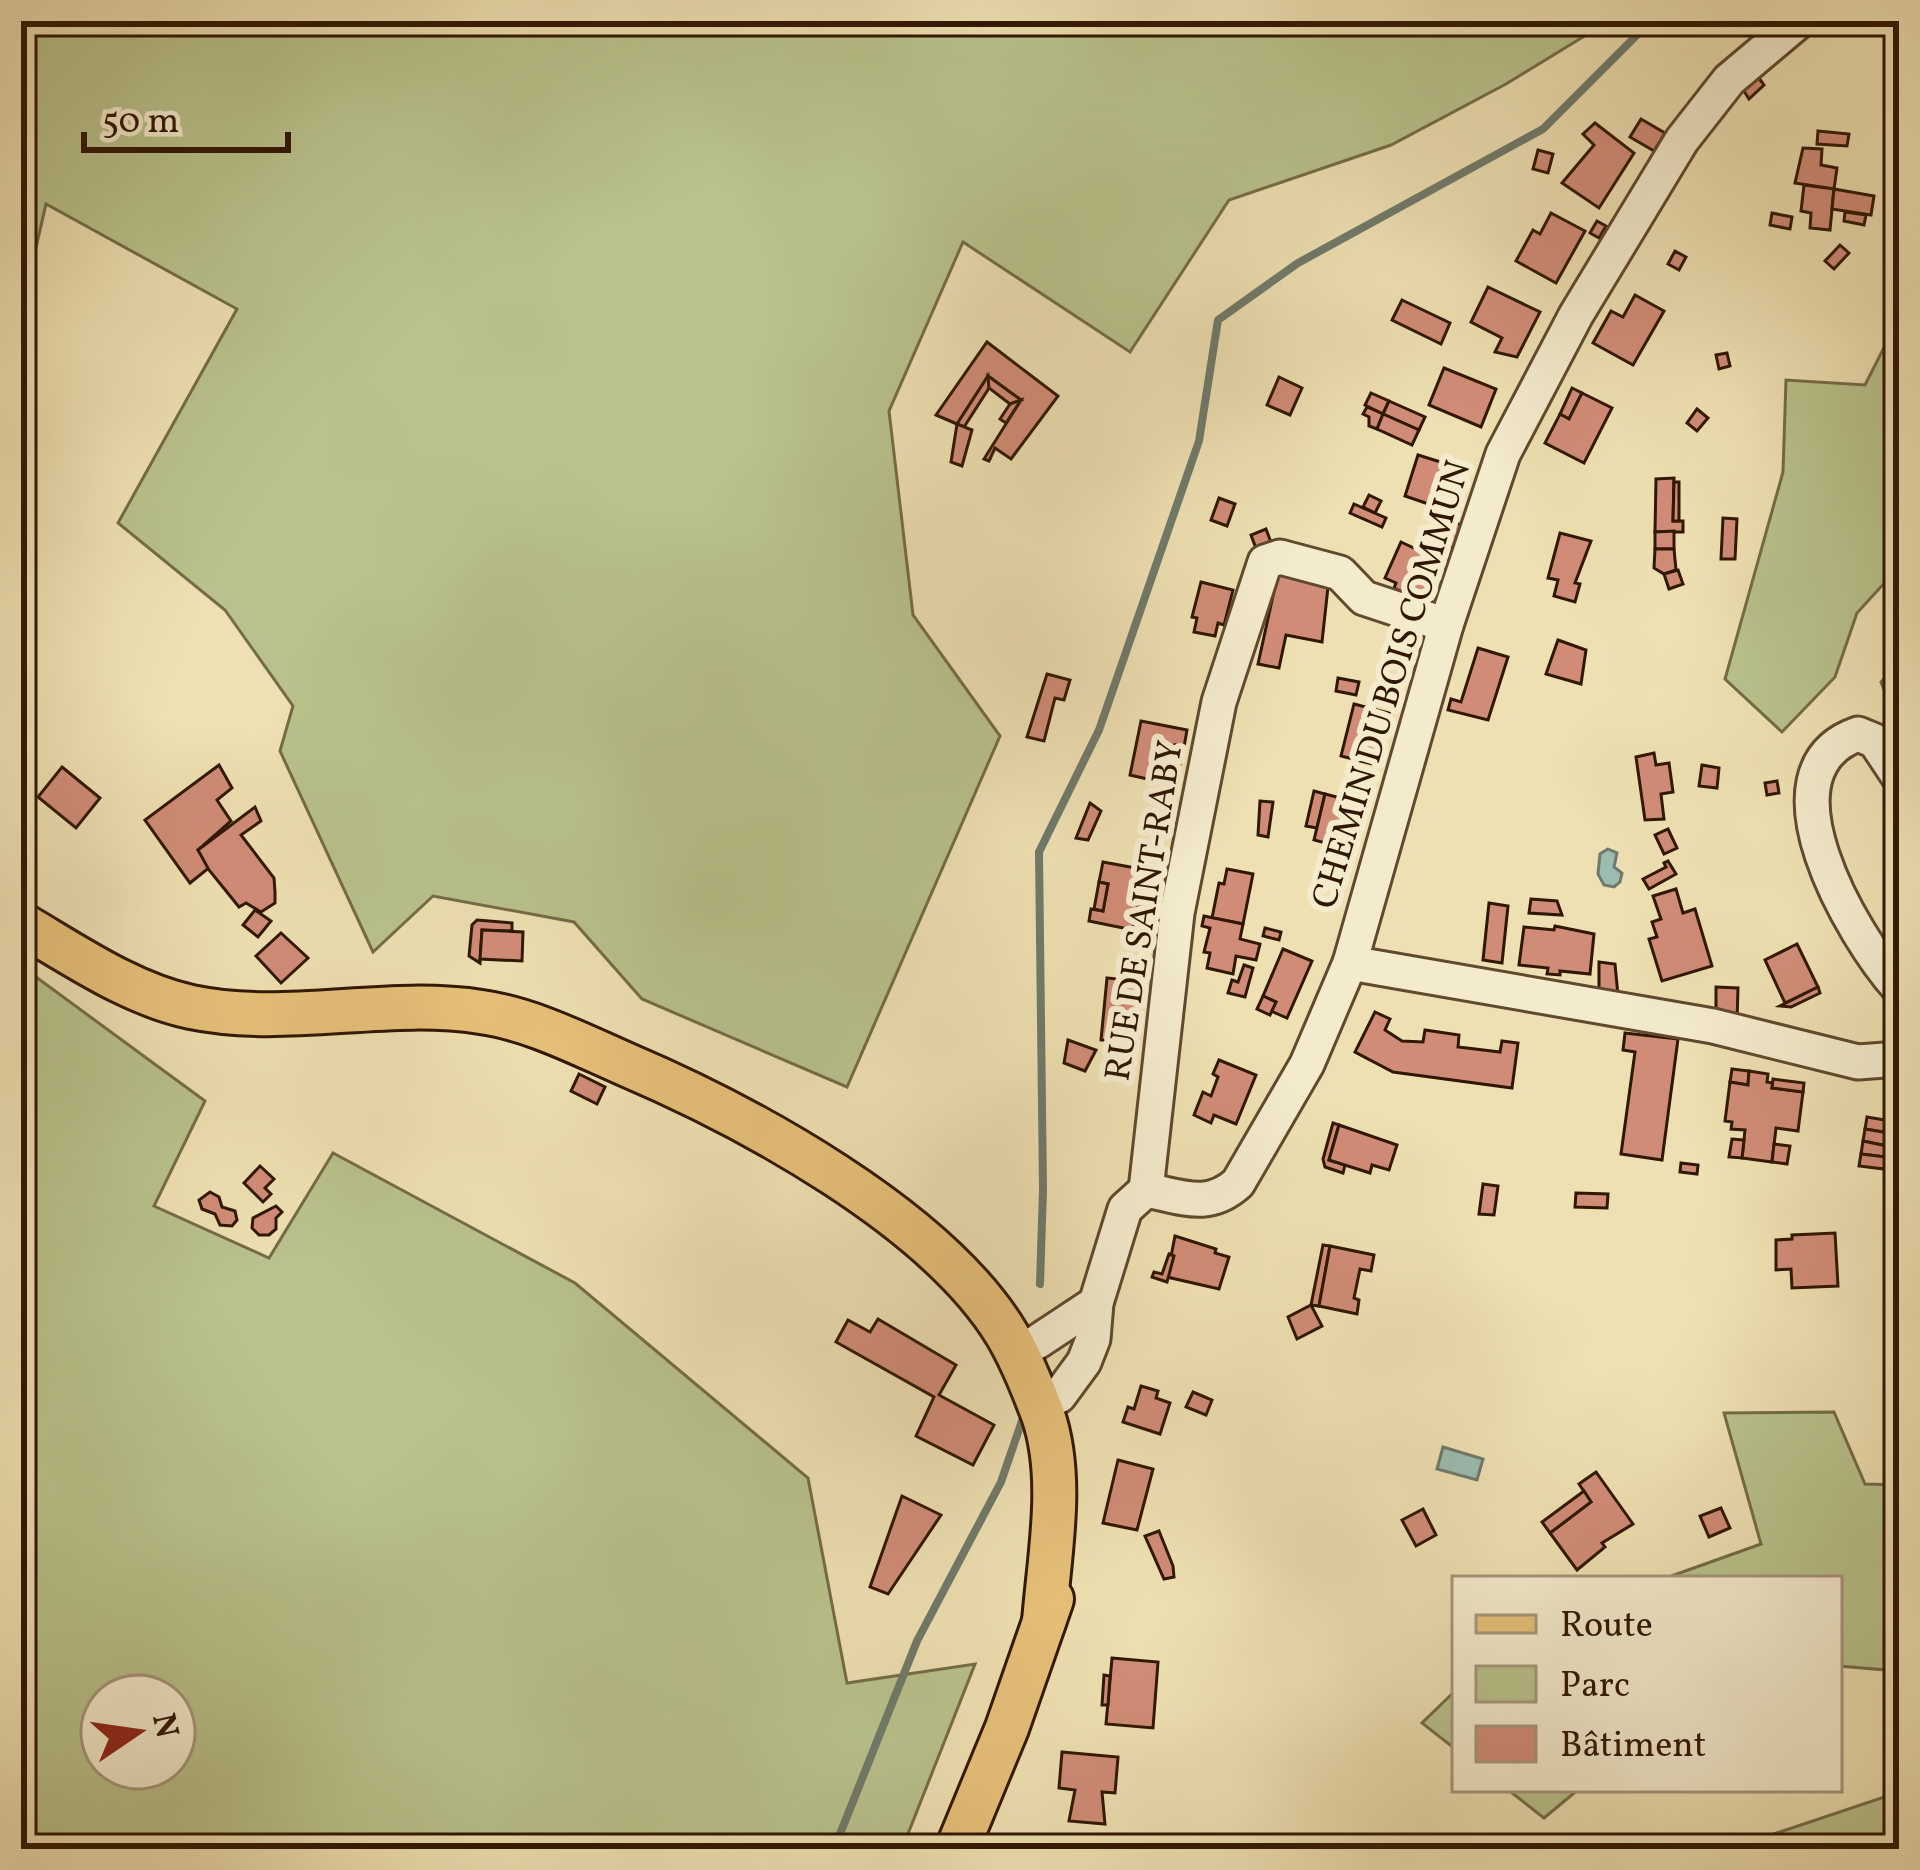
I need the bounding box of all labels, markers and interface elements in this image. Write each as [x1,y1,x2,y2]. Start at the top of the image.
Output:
scale bar [84,78,288,152]
text: 50 m [102,98,179,148]
street label: CHEMIN DU BOIS COMMUN [1301,455,1485,915]
street label: RUE DE SAINT-RABY [1094,737,1198,1085]
legend [1452,1576,1842,1792]
text: Route [1560,1602,1653,1652]
text: Parc [1560,1662,1630,1712]
north arrow [78,1672,198,1792]
text: N [138,1709,188,1743]
text: Bâtiment [1560,1722,1706,1772]

